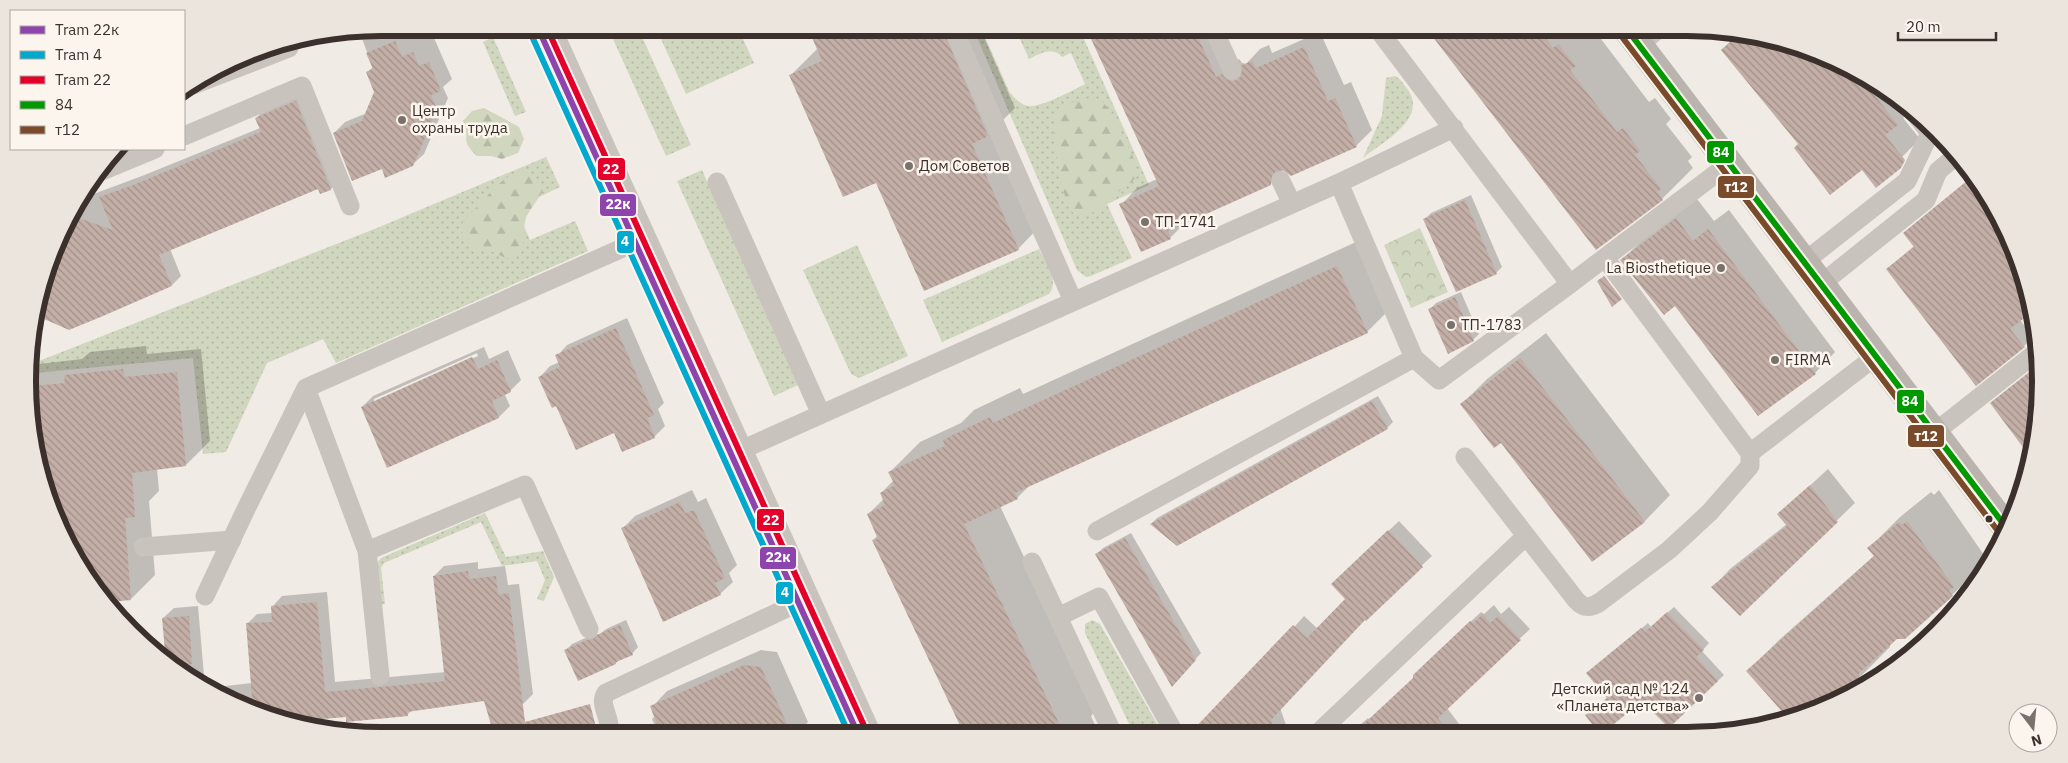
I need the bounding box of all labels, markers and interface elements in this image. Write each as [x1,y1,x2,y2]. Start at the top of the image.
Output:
legend [10,10,185,150]
scale bar [1898,10,1996,42]
text: 20 m [1906,17,1941,36]
text: Tram 22к [55,20,119,39]
text: Tram 4 [55,45,102,64]
text: Tram 22 [55,70,111,89]
text: 84 [55,95,73,114]
place label: Центр охраны труда [412,101,508,137]
marker: Центр охраны труда [396,114,408,126]
text: т12 [55,120,80,139]
line badge: 84 [1706,140,1735,164]
text: 84 [1713,143,1729,161]
place label: Дом Советов [919,156,1010,175]
line badge: 22 [597,157,626,181]
text: 22 [603,160,619,178]
marker: Дом Советов [903,160,915,172]
line badge: т12 [1717,175,1755,199]
text: т12 [1724,178,1748,196]
line badge: 22к [599,193,637,217]
text: 22к [605,195,631,213]
place label: ТП-1741 [1155,212,1216,231]
marker: ТП-1741 [1139,216,1151,228]
line badge: 4 [616,230,635,254]
text: 4 [621,232,629,250]
place label: La Biosthetique [1606,258,1711,277]
marker: La Biosthetique [1715,262,1727,274]
place label: ТП-1783 [1461,315,1522,334]
marker: ТП-1783 [1445,319,1457,331]
place label: FIRMA [1785,350,1831,369]
marker: FIRMA [1769,354,1781,366]
line badge: 84 [1896,389,1925,414]
text: 84 [1902,392,1918,410]
line badge: т12 [1907,424,1945,448]
text: т12 [1914,427,1938,445]
line badge: 22 [756,508,785,532]
text: 22 [763,511,779,529]
unlabelled marker [1984,514,1994,524]
line badge: 22к [759,546,797,570]
text: 22к [765,548,791,566]
line badge: 4 [775,581,794,605]
text: 4 [781,583,789,601]
place label: Детский сад № 124 «Планета детства» [1552,679,1689,715]
marker: Детский сад № 124 «Планета детства» [1693,692,1705,704]
north arrow [2008,703,2058,753]
text: N [2029,730,2044,751]

